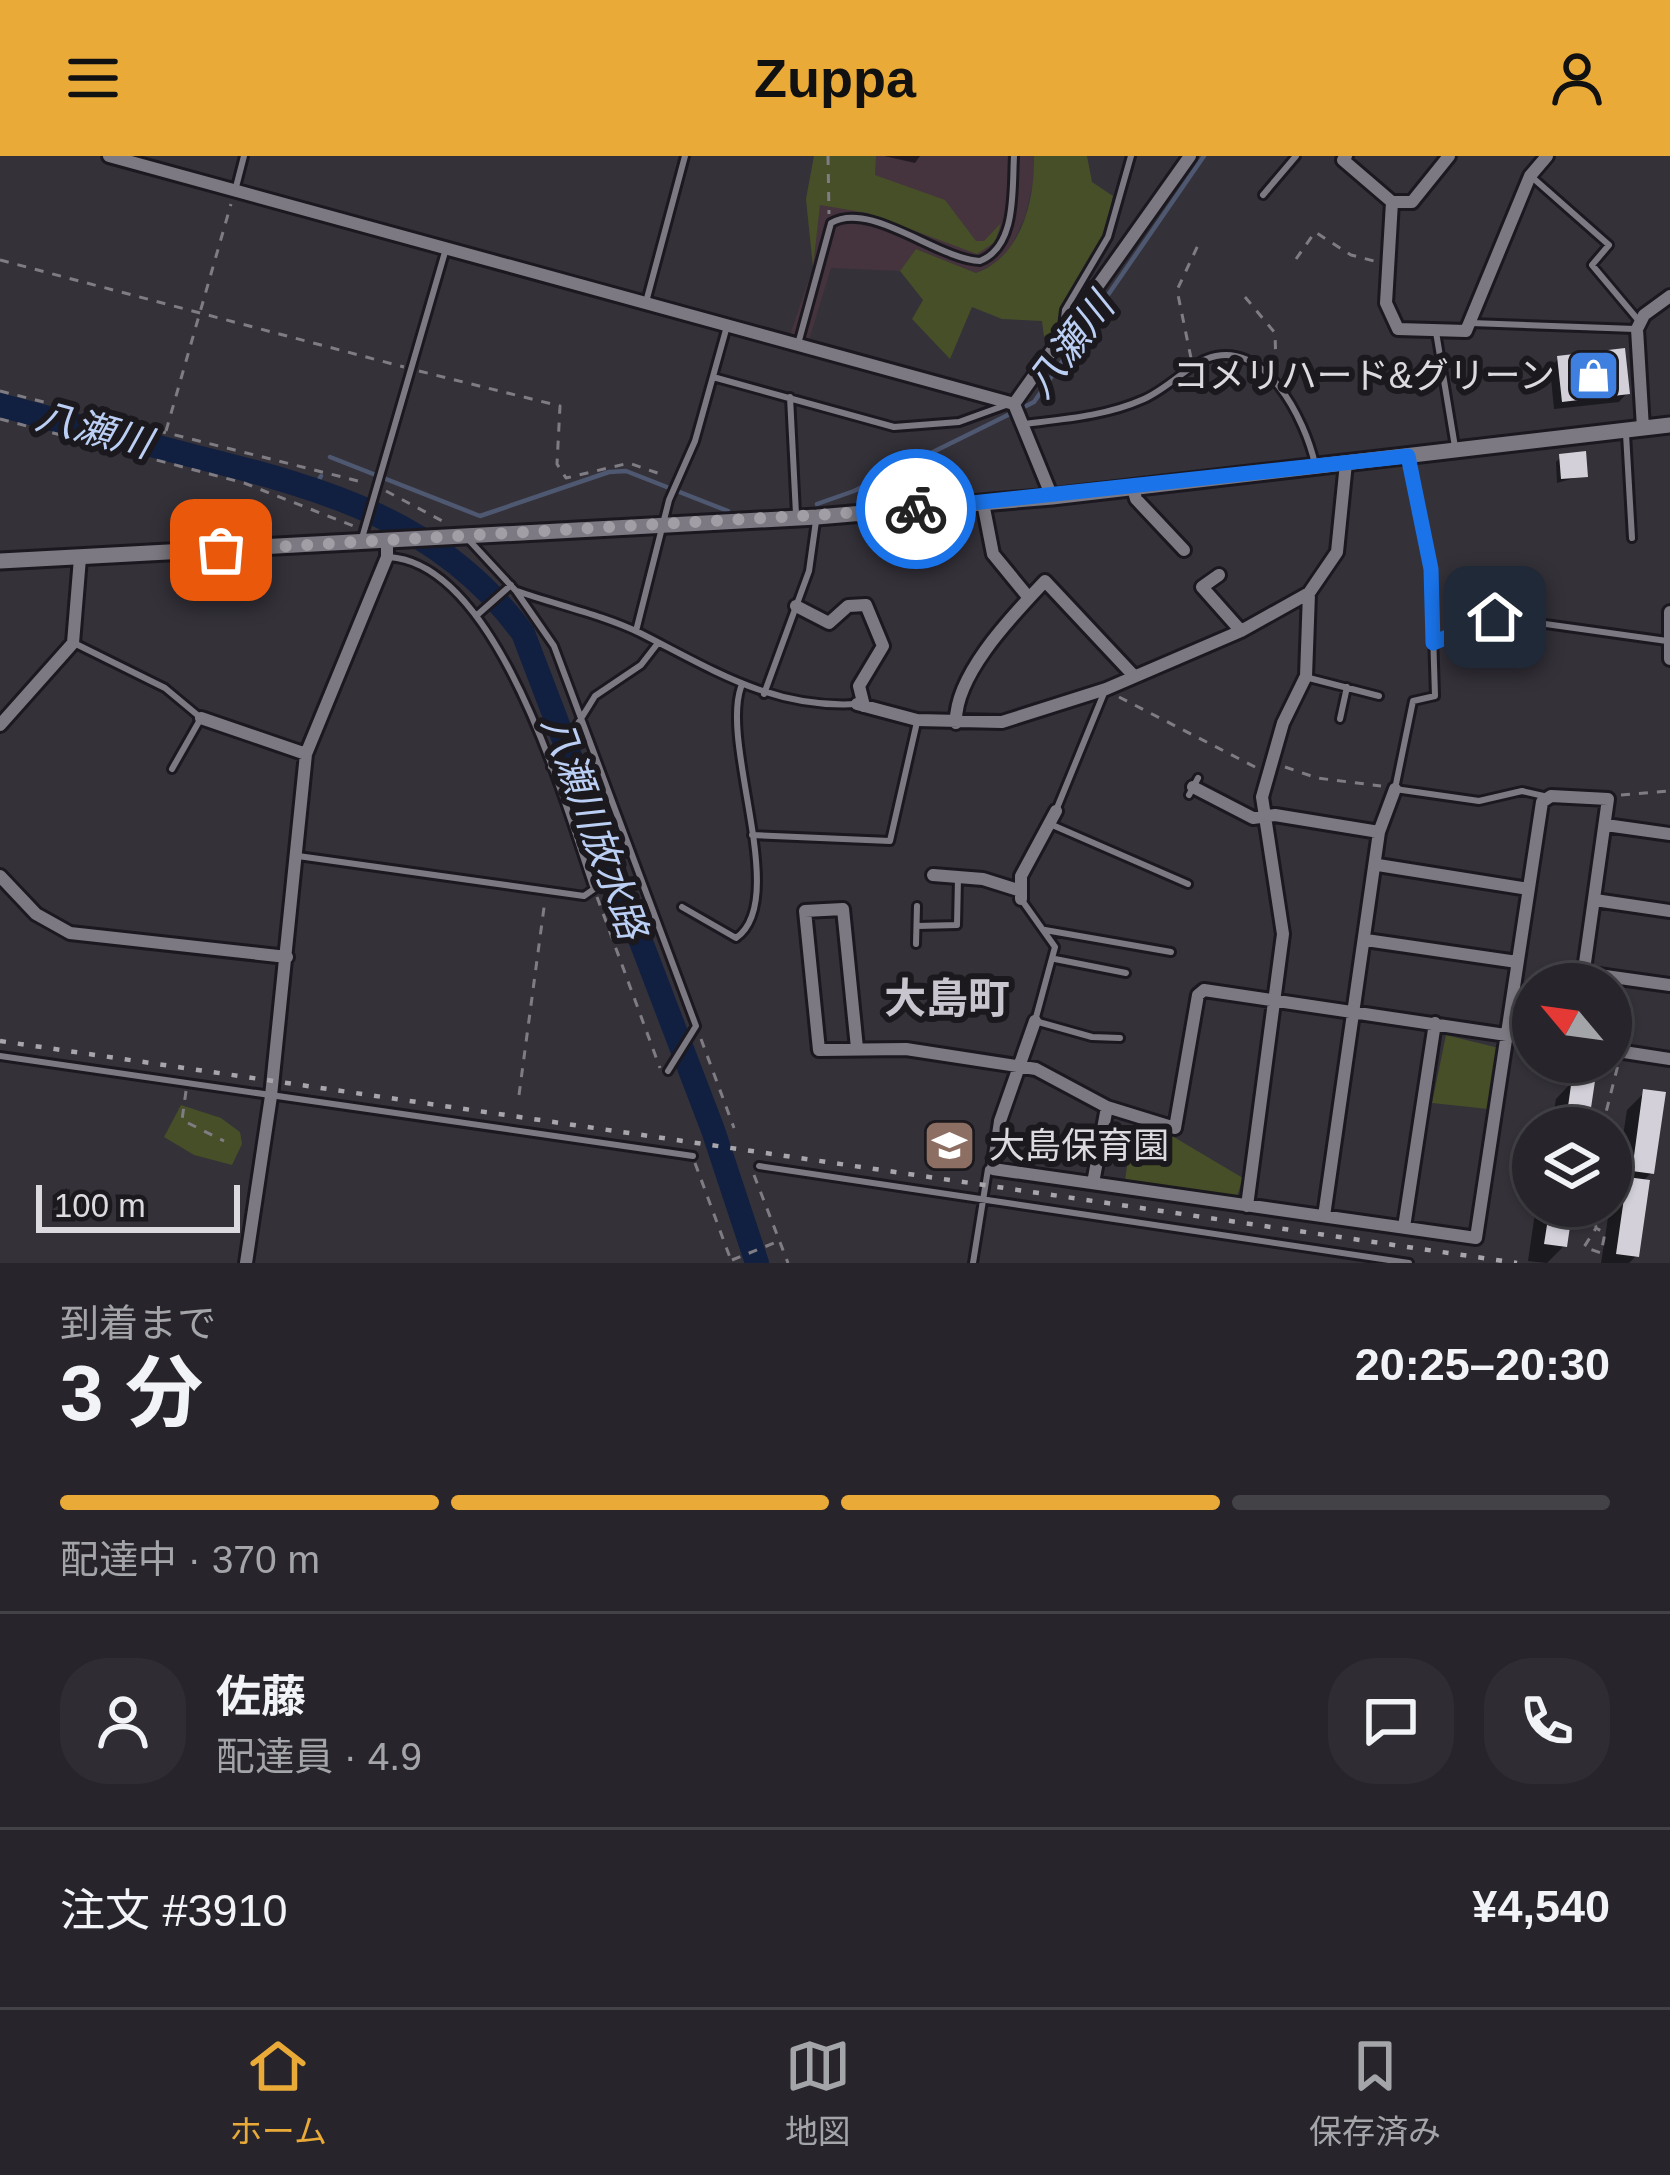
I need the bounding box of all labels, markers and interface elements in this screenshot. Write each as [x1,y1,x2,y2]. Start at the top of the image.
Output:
icon: menu [60,45,126,111]
icon: person [1544,45,1610,111]
text: Zuppa [754,48,916,108]
water label: 八瀬川 [1017,282,1124,405]
shop icon: コメリハード&グリーン [1566,347,1622,403]
place label: コメリハード&グリーン [1173,355,1555,396]
water label: 八瀬川 [32,394,160,466]
courier [856,449,976,569]
icon: bike [883,476,949,542]
pin [170,499,272,601]
icon: bag [188,517,254,583]
pin [1444,566,1546,668]
icon: home [1462,584,1528,650]
water label: 八瀬川放水路 [534,710,656,947]
north arrow [1512,963,1632,1083]
map controls [1512,963,1632,1227]
district label: 大島町 [884,975,1010,1022]
button: layers [1512,1107,1632,1227]
school or university icon: 大島保育園 [922,1117,978,1173]
place label: 大島保育園 [989,1125,1169,1166]
scale bar [36,1179,240,1232]
text: 100 m [54,1187,146,1224]
text: 到着まで [60,1302,216,1345]
text: 20:25–20:30 [1355,1339,1610,1390]
text: 3 分 [60,1349,203,1437]
text: 配達中 · 370 m [60,1538,320,1581]
button: person [60,1658,186,1784]
button: chat [1328,1658,1454,1784]
button: phone [1484,1658,1610,1784]
text: 佐藤 [216,1671,306,1722]
text: 配達員 · 4.9 [216,1735,422,1778]
text: ¥4,540 [1472,1881,1610,1932]
text: 注文 #3910 [60,1885,288,1936]
tab: ホーム [229,2033,327,2153]
tab: 地図 [785,2033,851,2153]
tab: 保存済み [1309,2033,1441,2153]

